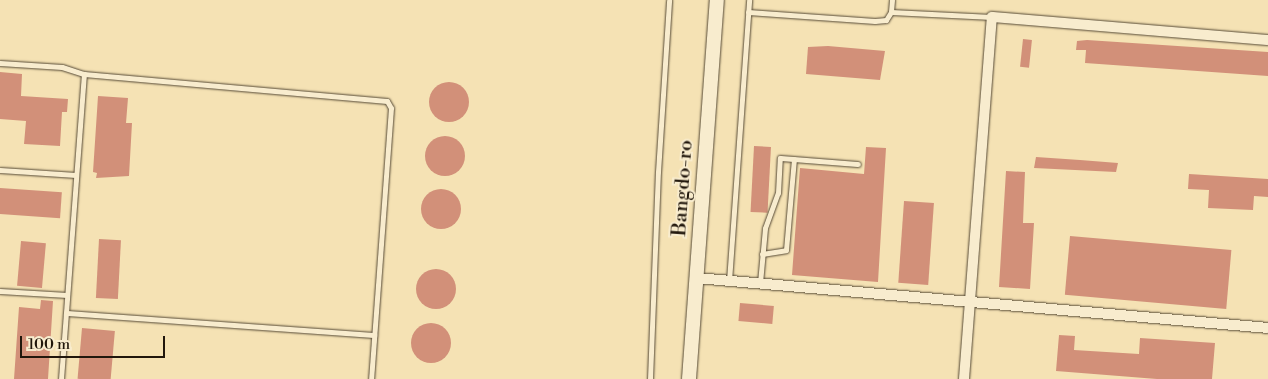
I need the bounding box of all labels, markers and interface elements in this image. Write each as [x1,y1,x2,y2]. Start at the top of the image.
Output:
street label: Bangdo-ro [668,139,698,237]
scale bar [22,326,168,358]
text: 100 m [28,335,70,354]

